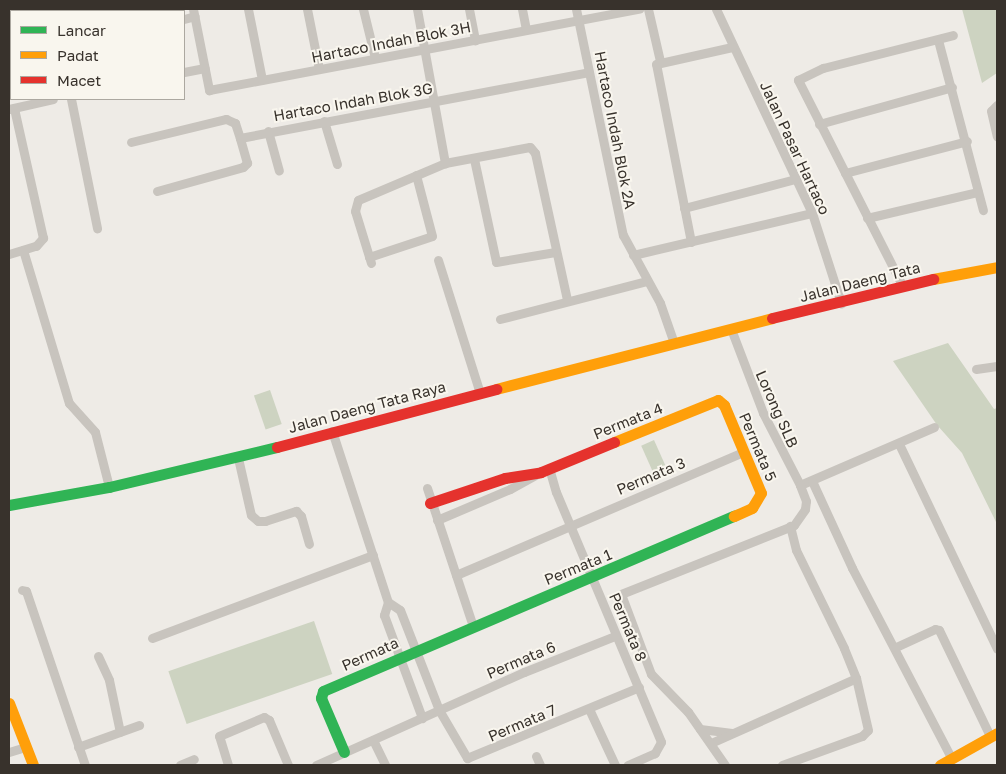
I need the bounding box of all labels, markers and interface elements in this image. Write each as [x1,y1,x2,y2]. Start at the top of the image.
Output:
legend [10,10,185,100]
street label: Hartaco Indah Blok 3H [310,18,472,66]
text: Lancar [57,21,106,39]
text: Padat [57,46,99,64]
street label: Hartaco Indah Blok 2A [591,49,639,211]
text: Macet [57,71,101,89]
street label: Hartaco Indah Blok 3G [272,79,434,125]
street label: Jalan Pasar Hartaco [756,79,834,217]
street label: Jalan Daeng Tata [798,258,922,306]
street label: Lorong SLB [752,368,802,450]
street label: Jalan Daeng Tata Raya [286,377,448,437]
street label: Permata 4 [591,399,665,443]
street label: Permata 5 [736,410,780,484]
street label: Permata 3 [614,453,688,499]
street label: Permata 1 [542,545,614,589]
street label: Permata 8 [605,590,651,664]
street label: Permata [339,634,401,674]
street label: Permata 6 [484,637,558,683]
street label: Permata 7 [485,701,559,745]

